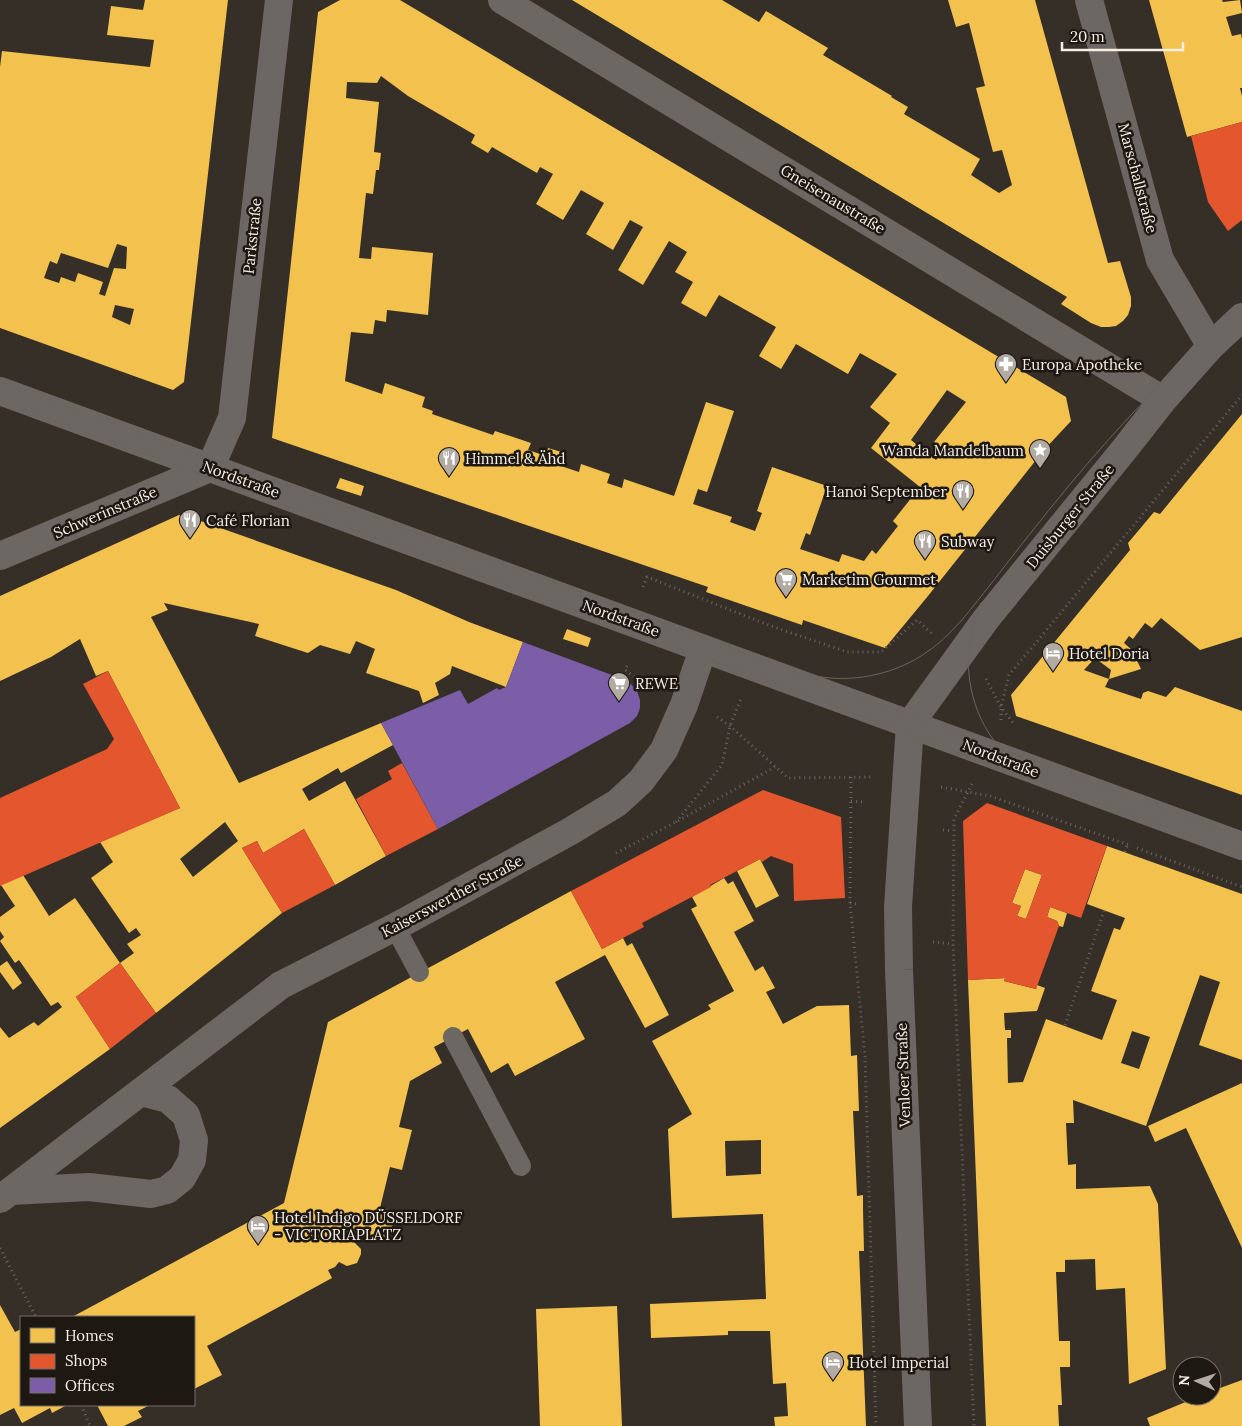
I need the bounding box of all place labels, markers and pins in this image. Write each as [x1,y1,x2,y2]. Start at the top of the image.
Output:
pharmacy icon: Europa Apotheke [994,352,1018,383]
place label: Europa Apotheke [1022,355,1142,374]
place icon: Wanda Mandelbaum [1028,438,1052,469]
place label: Wanda Mandelbaum [882,441,1024,460]
restaurant icon: Himmel & Ähd [437,446,461,477]
place label: Himmel & Ähd [465,449,566,468]
restaurant icon: Hanoi September [951,479,975,510]
place label: Hanoi September [825,482,947,501]
restaurant icon: Café Florian [178,508,202,539]
place label: Café Florian [206,511,290,530]
restaurant icon: Subway [913,529,937,560]
place label: Subway [941,532,994,551]
supermarket icon: Marketim Gourmet [774,567,798,598]
place label: Marketim Gourmet [802,570,936,589]
hotel icon: Hotel Doria [1041,641,1065,672]
place label: Hotel Doria [1069,644,1150,663]
supermarket icon: REWE [607,671,631,702]
place label: REWE [635,674,678,693]
place label: Hotel Indigo DÜSSELDORF - VICTORIAPLATZ [274,1208,462,1244]
hotel icon: Hotel Indigo DÜSSELDORF - VICTORIAPLATZ [246,1214,270,1245]
hotel icon: Hotel Imperial [821,1350,845,1381]
place label: Hotel Imperial [849,1353,949,1372]

